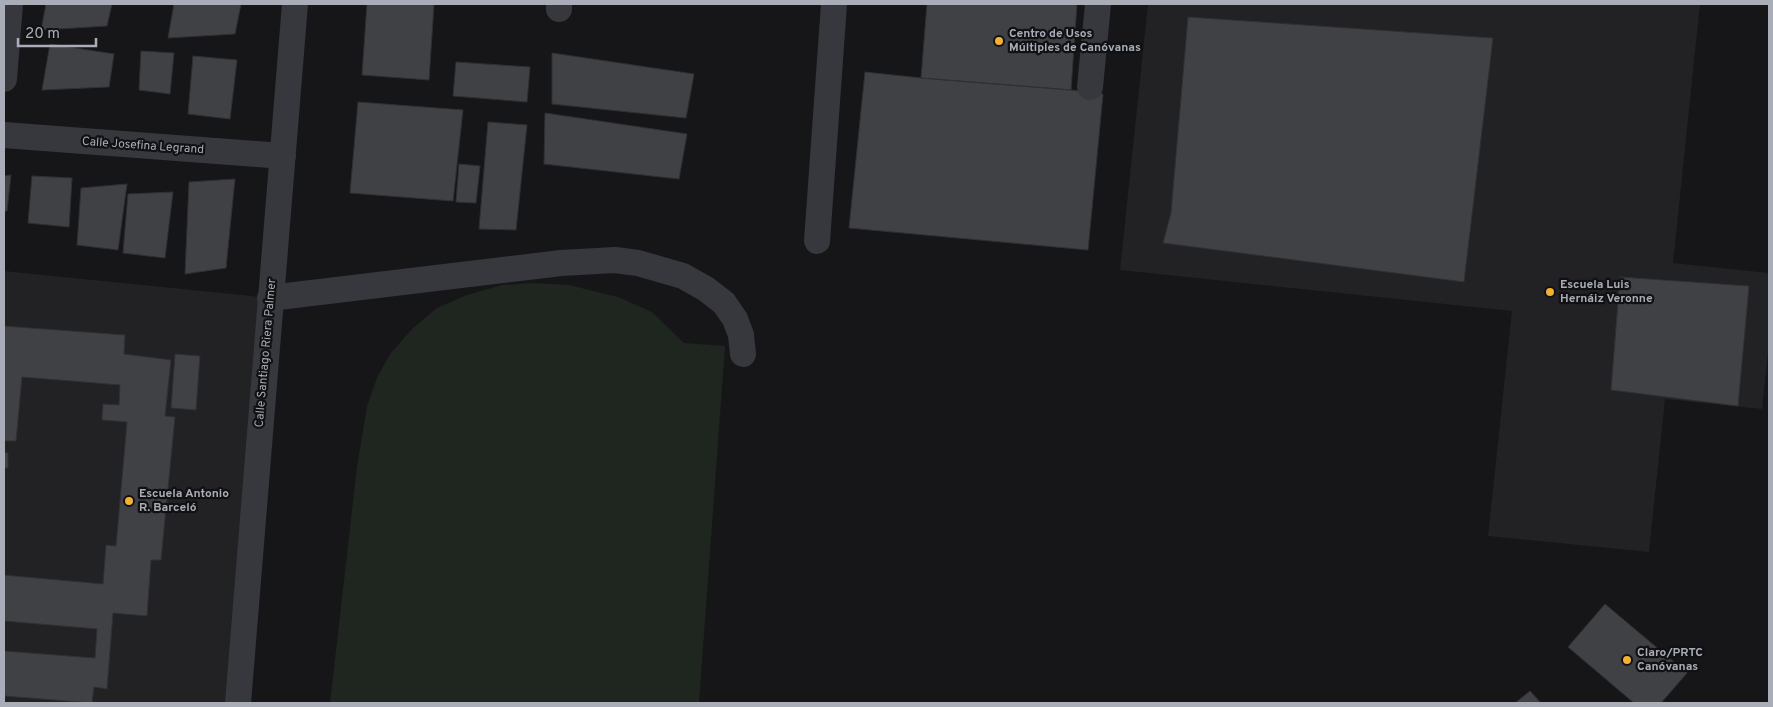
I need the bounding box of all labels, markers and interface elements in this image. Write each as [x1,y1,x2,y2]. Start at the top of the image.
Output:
scale bar [18,15,95,47]
text: 20 m [25,25,60,44]
place label: Centro de Usos Múltiples de Canóvanas [1009,26,1141,56]
marker: Centro de Usos Múltiples de Canóvanas [993,35,1005,47]
street label: Calle Josefina Legrand [81,134,205,158]
place label: Escuela Luis Hernáiz Veronne [1560,277,1653,307]
street label: Calle Santiago Riera Palmer [252,278,281,428]
marker: Escuela Luis Hernáiz Veronne [1544,286,1556,298]
place label: Escuela Antonio R. Barceló [139,486,229,516]
marker: Escuela Antonio R. Barceló [123,495,135,507]
place label: Claro/PRTC Canóvanas [1637,645,1703,675]
marker: Claro/PRTC Canóvanas [1621,654,1633,666]

